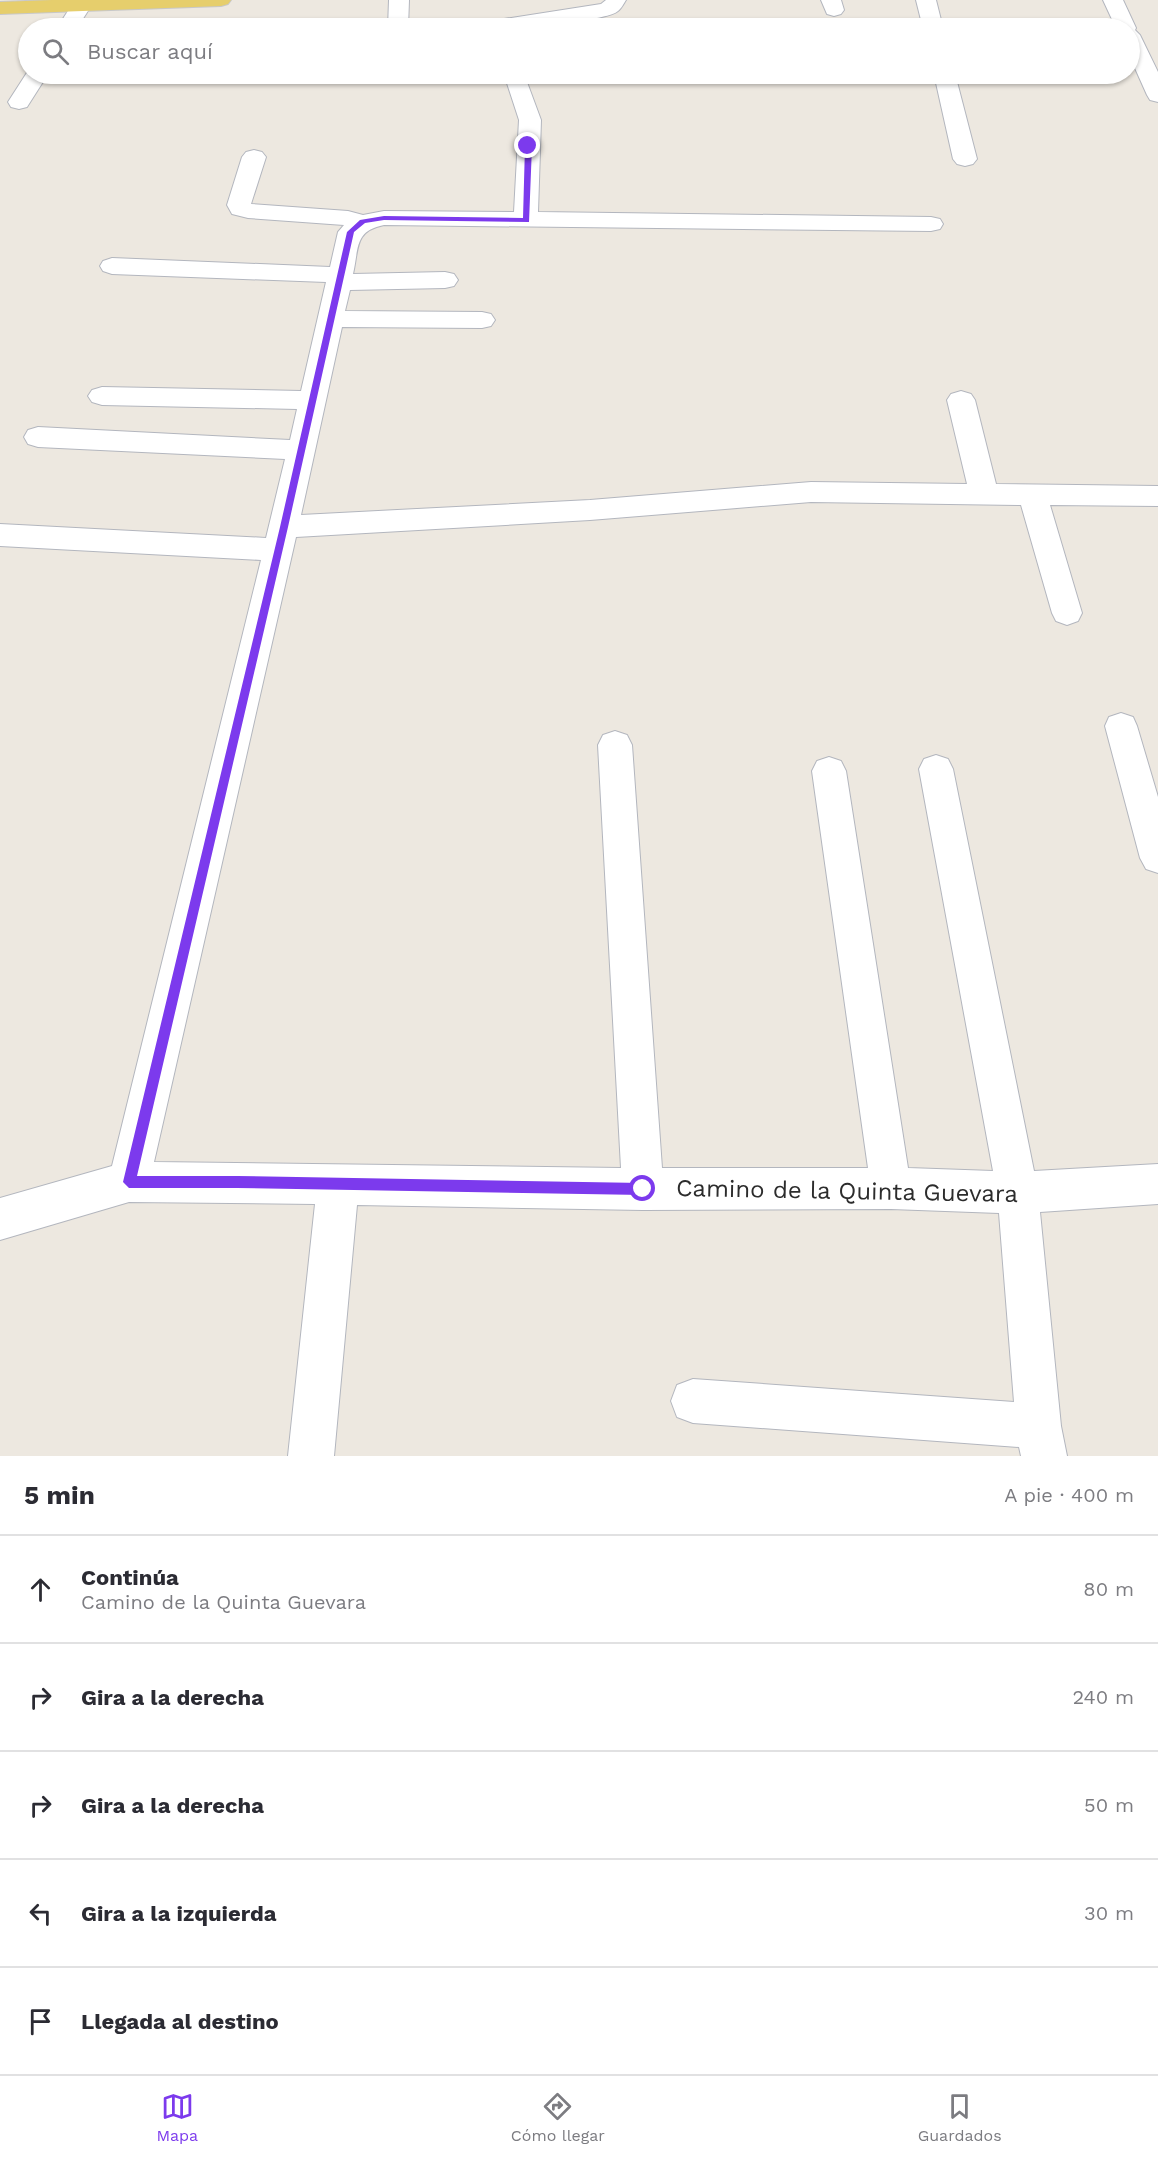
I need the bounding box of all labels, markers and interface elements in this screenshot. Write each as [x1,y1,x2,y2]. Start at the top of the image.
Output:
search box [18,18,1140,84]
icon: search [39,35,72,68]
text: Buscar aquí [87,39,213,64]
route end [514,132,540,158]
street label: Camino de la Quinta Guevara [676,1174,1018,1208]
route start [629,1175,655,1201]
text: 5 min [24,1480,95,1510]
text: A pie · 400 m [1004,1483,1134,1507]
text: Continúa [81,1565,179,1590]
icon: ahead [24,1573,57,1606]
text: 80 m [1083,1577,1134,1601]
text: Camino de la Quinta Guevara [81,1590,366,1614]
icon: right [24,1681,57,1714]
text: Gira a la derecha [81,1685,264,1710]
text: 240 m [1072,1685,1134,1709]
icon: right [24,1789,57,1822]
text: Gira a la derecha [81,1793,264,1818]
text: 50 m [1084,1793,1134,1817]
icon: left [24,1897,57,1930]
text: Gira a la izquierda [81,1901,277,1926]
text: 30 m [1084,1901,1134,1925]
icon: arrive [24,2005,57,2038]
text: Llegada al destino [81,2009,279,2034]
tab: Mapa [156,2090,198,2145]
tab: Cómo llegar [511,2090,605,2145]
tab: Guardados [918,2090,1002,2145]

